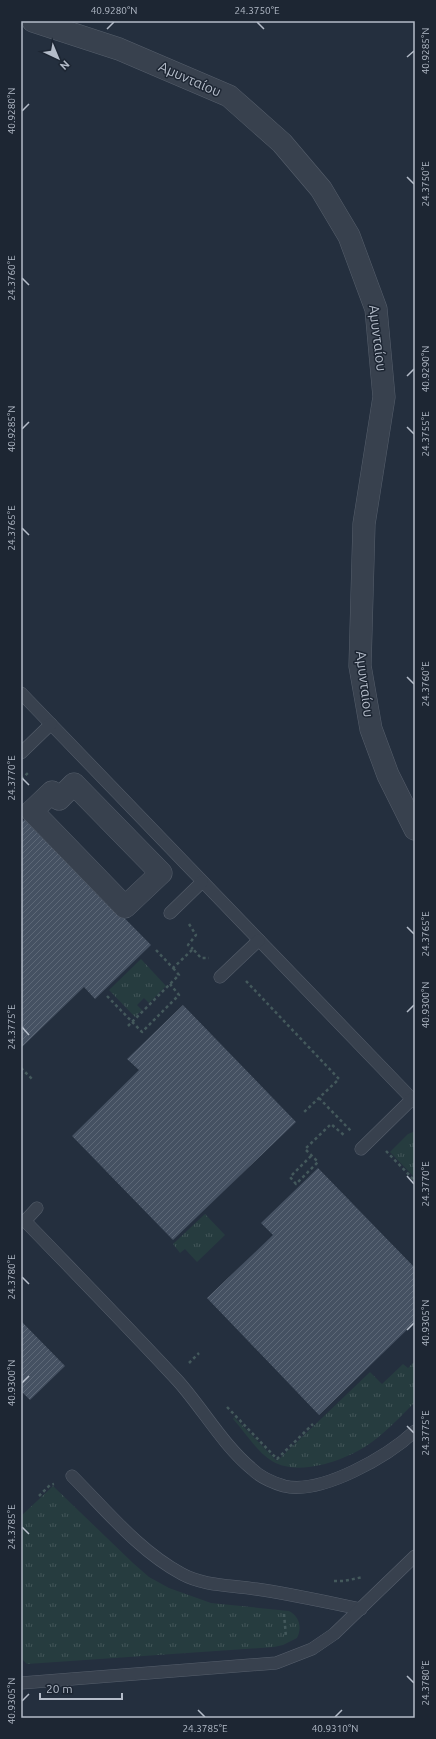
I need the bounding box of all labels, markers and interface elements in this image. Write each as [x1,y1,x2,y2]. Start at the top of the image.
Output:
text: 40.9280°N [91,5,137,16]
text: 24.3750°E [234,5,280,16]
text: 40.9285°N [420,28,431,74]
north arrow [38,38,78,78]
text: N [58,58,72,72]
street label: Αμυνταίου [156,58,224,100]
text: 40.9280°N [6,88,17,134]
text: 24.3750°E [420,161,431,207]
text: 24.3760°E [6,255,17,301]
street label: Αμυνταίου [366,304,390,372]
text: 40.9290°N [420,346,431,392]
text: 40.9285°N [6,406,17,452]
text: 24.3755°E [420,411,431,457]
text: 24.3765°E [6,505,17,551]
street label: Αμυνταίου [353,650,377,718]
text: 24.3760°E [420,661,431,707]
text: 24.3770°E [6,755,17,801]
text: 24.3765°E [420,911,431,957]
text: 40.9300°N [420,982,431,1028]
text: 24.3775°E [6,1004,17,1050]
text: 24.3770°E [420,1161,431,1207]
text: 24.3780°E [6,1254,17,1300]
text: 40.9305°N [420,1300,431,1346]
text: 40.9300°N [6,1360,17,1406]
text: 24.3775°E [420,1410,431,1456]
text: 24.3785°E [6,1504,17,1550]
text: 24.3780°E [420,1660,431,1706]
scale bar [40,1675,122,1701]
text: 40.9305°N [6,1678,17,1724]
text: 20 m [46,1682,73,1695]
text: 24.3785°E [182,1723,228,1734]
text: 40.9310°N [312,1723,358,1734]

